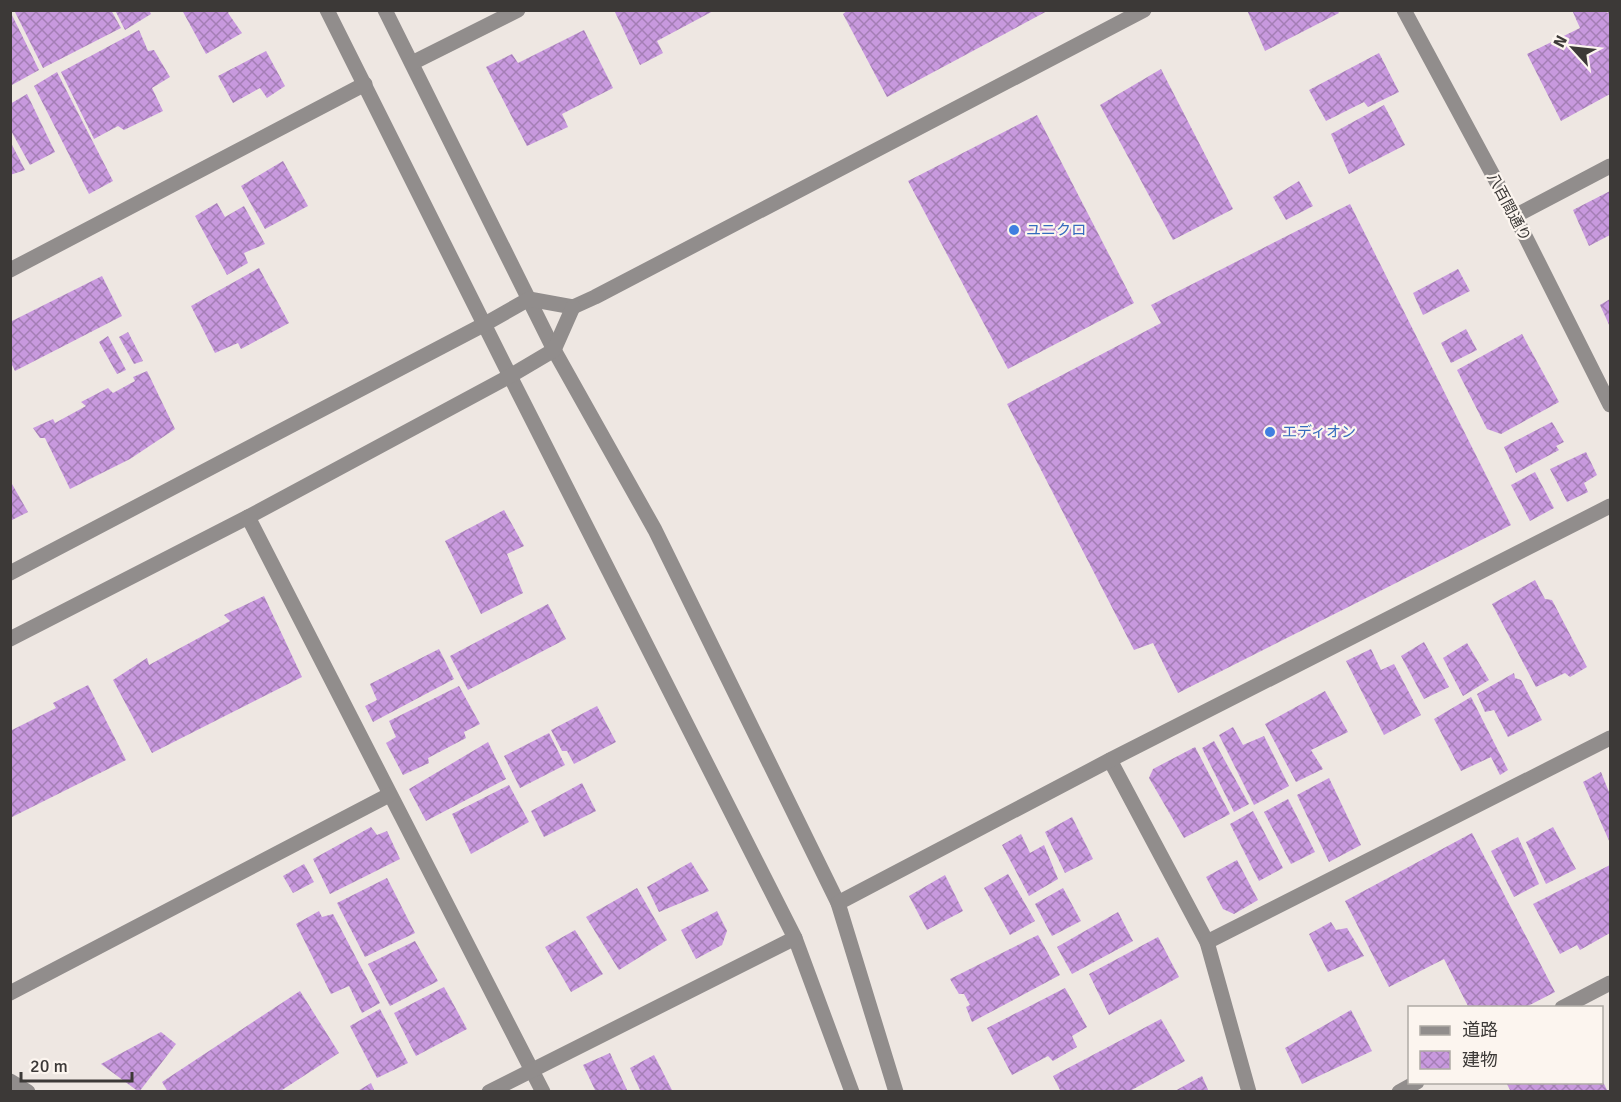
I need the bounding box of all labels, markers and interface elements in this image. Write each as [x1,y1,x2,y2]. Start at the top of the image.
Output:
north arrow [1543,18,1603,78]
text: N [1549,32,1572,51]
street label: 八百間通り [1483,170,1535,244]
place label: ユニクロ [1026,221,1086,239]
marker: ユニクロ [1007,223,1021,237]
place label: エディオン [1282,423,1356,441]
marker: エディオン [1263,425,1277,439]
legend [1408,1006,1603,1084]
text: 道路 [1462,1019,1498,1041]
scale bar [21,1045,132,1083]
text: 建物 [1462,1049,1498,1071]
text: 20 m [30,1055,68,1077]

